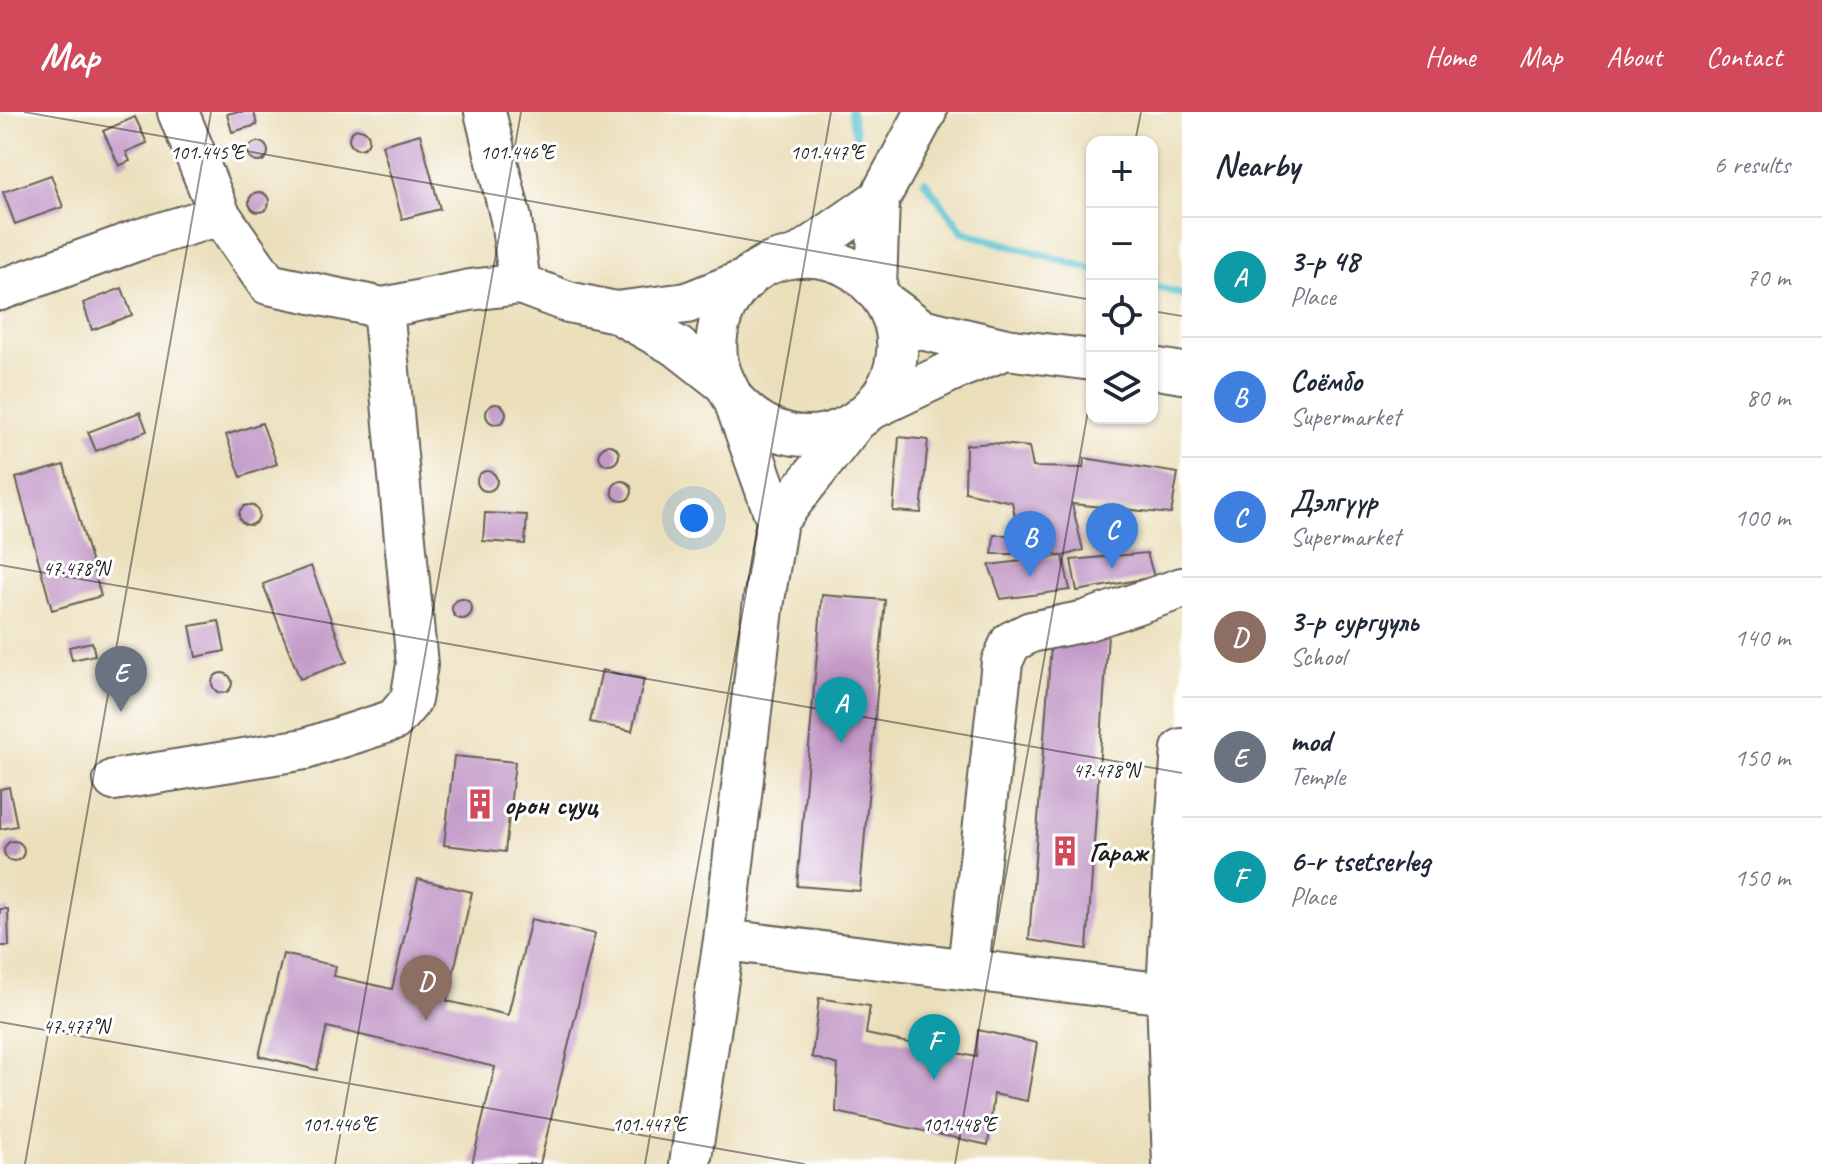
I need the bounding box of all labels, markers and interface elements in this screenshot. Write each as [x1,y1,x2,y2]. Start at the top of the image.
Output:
text: Map [40,33,99,80]
text: Home [1425,39,1475,74]
text: Map [1519,39,1562,74]
text: About [1606,39,1662,74]
text: Contact [1706,39,1782,74]
map controls [1086,136,1158,424]
button: + [1086,136,1158,208]
text: 101.445°E [170,140,247,165]
text: 101.446°E [480,140,557,165]
text: 101.447°E [790,140,867,165]
text: Nearby [1214,143,1300,186]
text: 6 results [1714,148,1790,181]
button: − [1086,208,1158,280]
text: 3-р 48 [1290,242,1359,280]
text: A [1233,261,1247,294]
text: 70 m [1746,261,1790,294]
button: locate [1086,280,1158,352]
text: Place [1290,280,1336,313]
button: layers [1086,352,1158,424]
text: Соёмбо [1290,362,1362,400]
text: B [1233,381,1247,414]
text: 80 m [1746,381,1790,414]
text: Supermarket [1290,400,1401,433]
text: Дэлгүүр [1290,482,1377,520]
your location [674,498,714,538]
text: C [1234,501,1246,534]
text: 100 m [1734,501,1790,534]
pin: C [1086,503,1138,569]
pin: B [1004,511,1056,577]
text: Supermarket [1290,520,1401,553]
text: 47.478°N [43,556,112,581]
text: 3-р сургууль [1290,602,1418,640]
text: D [1232,621,1248,654]
text: 140 m [1734,621,1790,654]
text: School [1290,640,1346,673]
pin: E [95,646,147,712]
pin: A [815,677,867,743]
text: mod [1290,722,1331,760]
text: E [1233,741,1247,774]
text: 150 m [1734,741,1790,774]
text: 47.478°N [1073,758,1142,783]
text: Temple [1290,760,1345,793]
building icon: орон сууц [463,787,497,821]
place label: орон сууц [504,787,599,822]
building icon: Гараж [1048,834,1082,868]
place label: Гараж [1089,834,1150,869]
text: 6-r tsetserleg [1290,842,1430,880]
text: F [1234,861,1246,894]
text: 150 m [1734,861,1790,894]
text: Place [1290,880,1336,913]
pin: D [400,955,452,1021]
text: 47.477°N [43,1014,112,1039]
pin: F [908,1014,960,1080]
text: 101.446°E [302,1112,379,1137]
text: 101.447°E [612,1112,689,1137]
text: 101.448°E [922,1112,999,1137]

